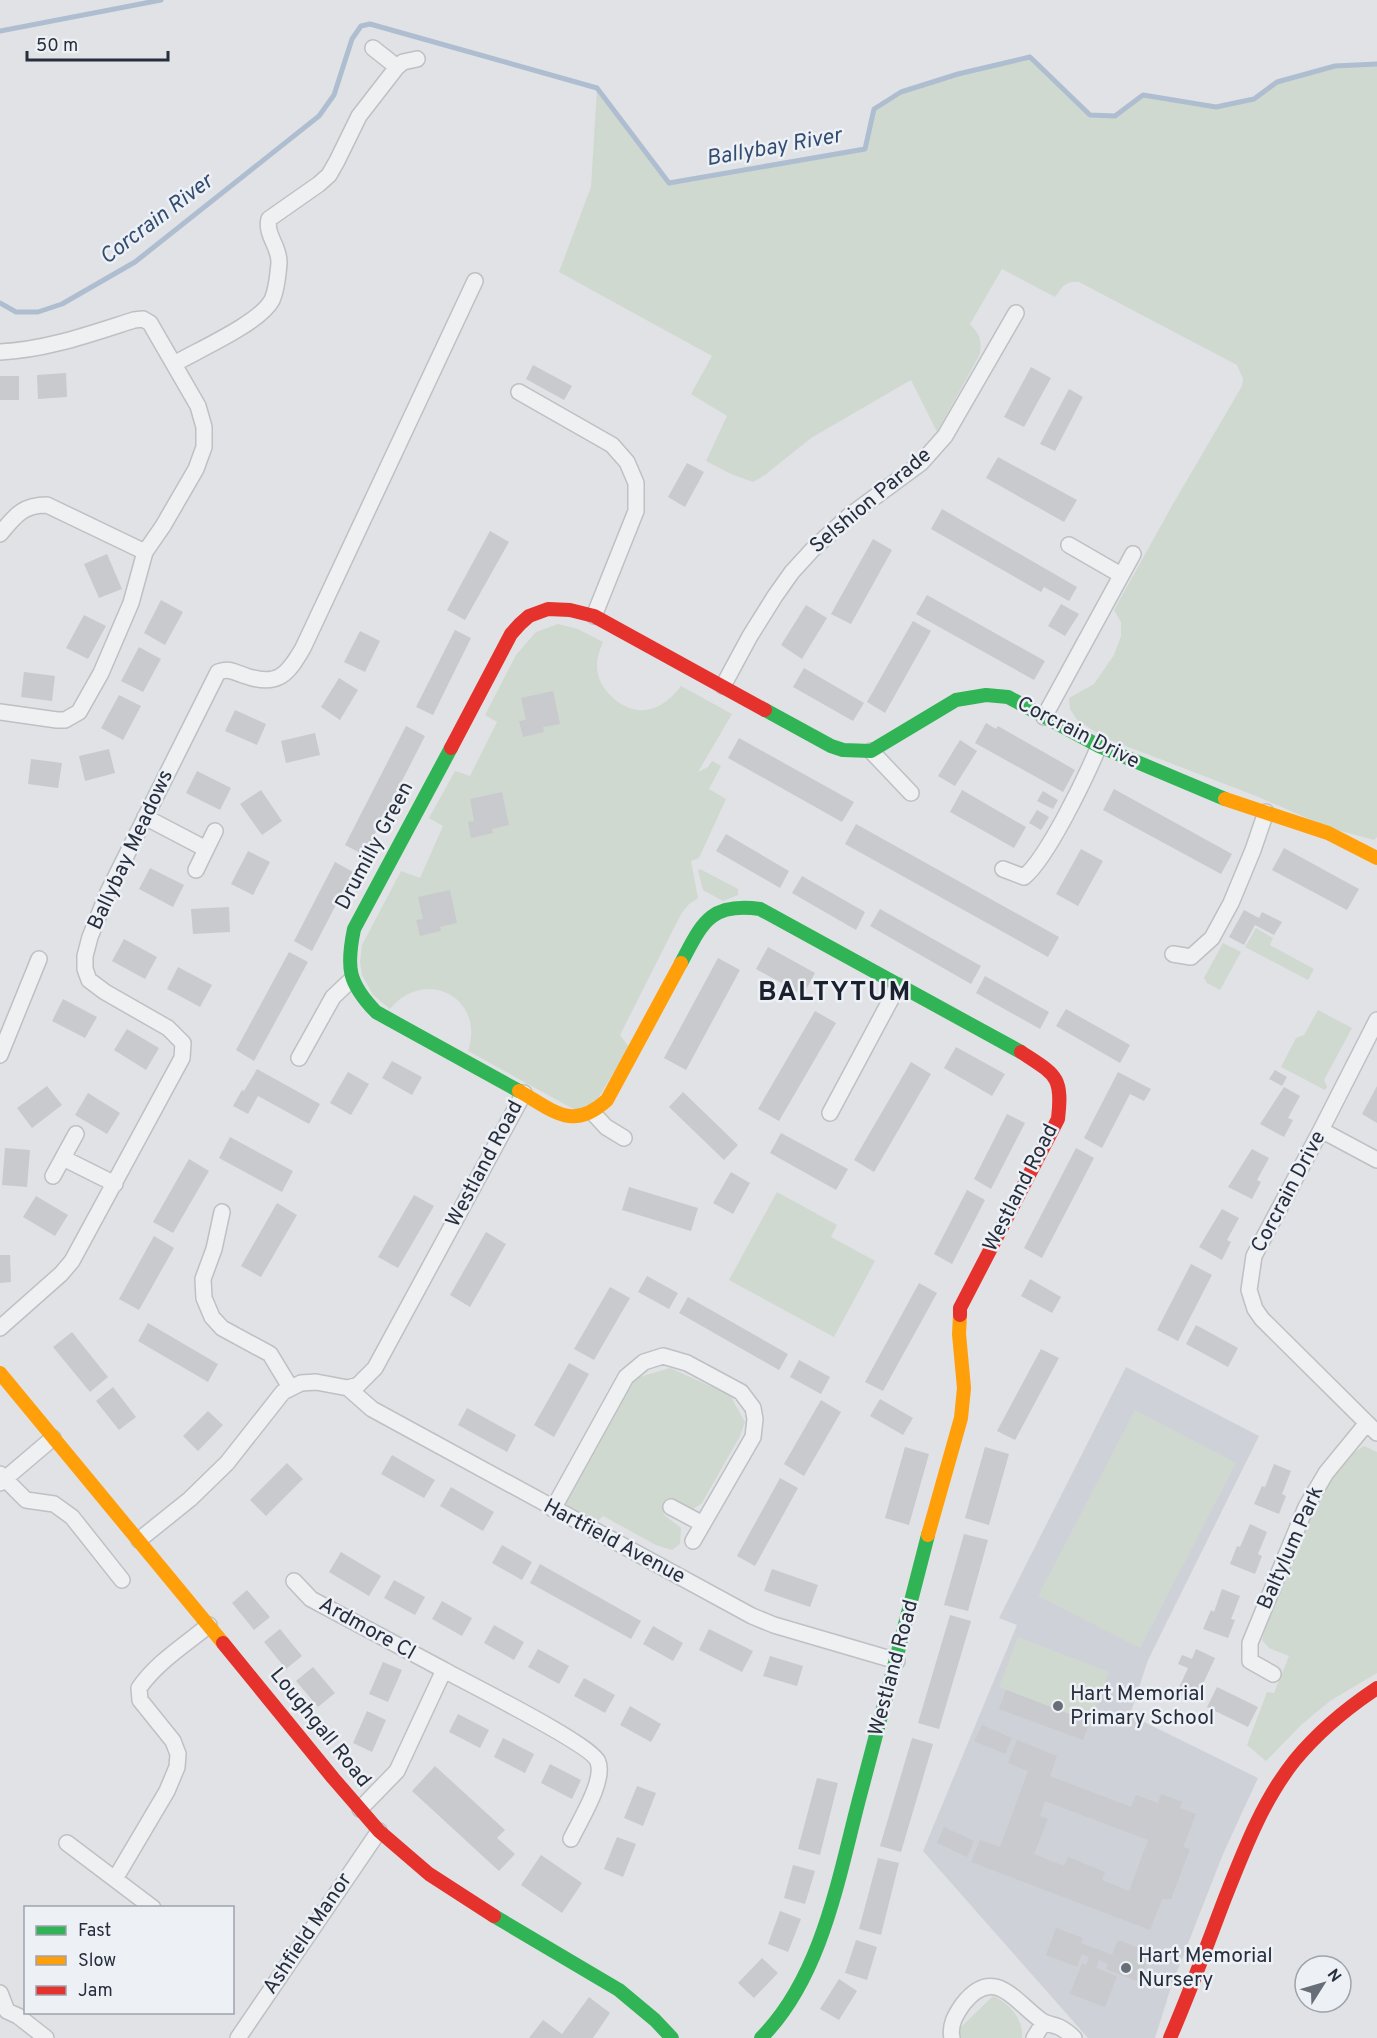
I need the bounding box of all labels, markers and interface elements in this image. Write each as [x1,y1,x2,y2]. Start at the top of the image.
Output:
scale bar [27,24,168,62]
text: 50 m [36,35,78,58]
water label: Ballybay River [704,123,845,173]
water label: Corcrain River [95,168,220,271]
street label: Selshion Parade [805,442,937,560]
street label: Corcrain Drive [1012,691,1144,775]
street label: Ballybay Meadows [82,766,180,934]
street label: Drumilly Green [330,777,420,915]
district label: BALTYTUM [758,976,912,1010]
street label: Westland Road [440,1096,530,1232]
street label: Westland Road [977,1120,1065,1256]
street label: Corcrain Drive [1246,1126,1332,1258]
street label: Baltylum Park [1252,1482,1330,1614]
street label: Hartfield Avenue [538,1493,690,1591]
street label: Ardmore Cl [314,1591,420,1667]
street label: Westland Road [863,1597,925,1739]
street label: Loughgall Road [263,1662,377,1794]
place label: Hart Memorial Primary School [1070,1681,1214,1732]
marker: Hart Memorial Primary School [1051,1699,1065,1713]
street label: Ashfield Manor [257,1868,359,2000]
legend [24,1906,234,2014]
text: Fast [78,1920,111,1943]
place label: Hart Memorial Nursery [1138,1943,1273,1994]
text: Slow [78,1950,116,1973]
north arrow [1293,1954,1353,2014]
marker: Hart Memorial Nursery [1119,1961,1133,1975]
text: N [1322,1966,1345,1987]
text: Jam [78,1980,113,2003]

